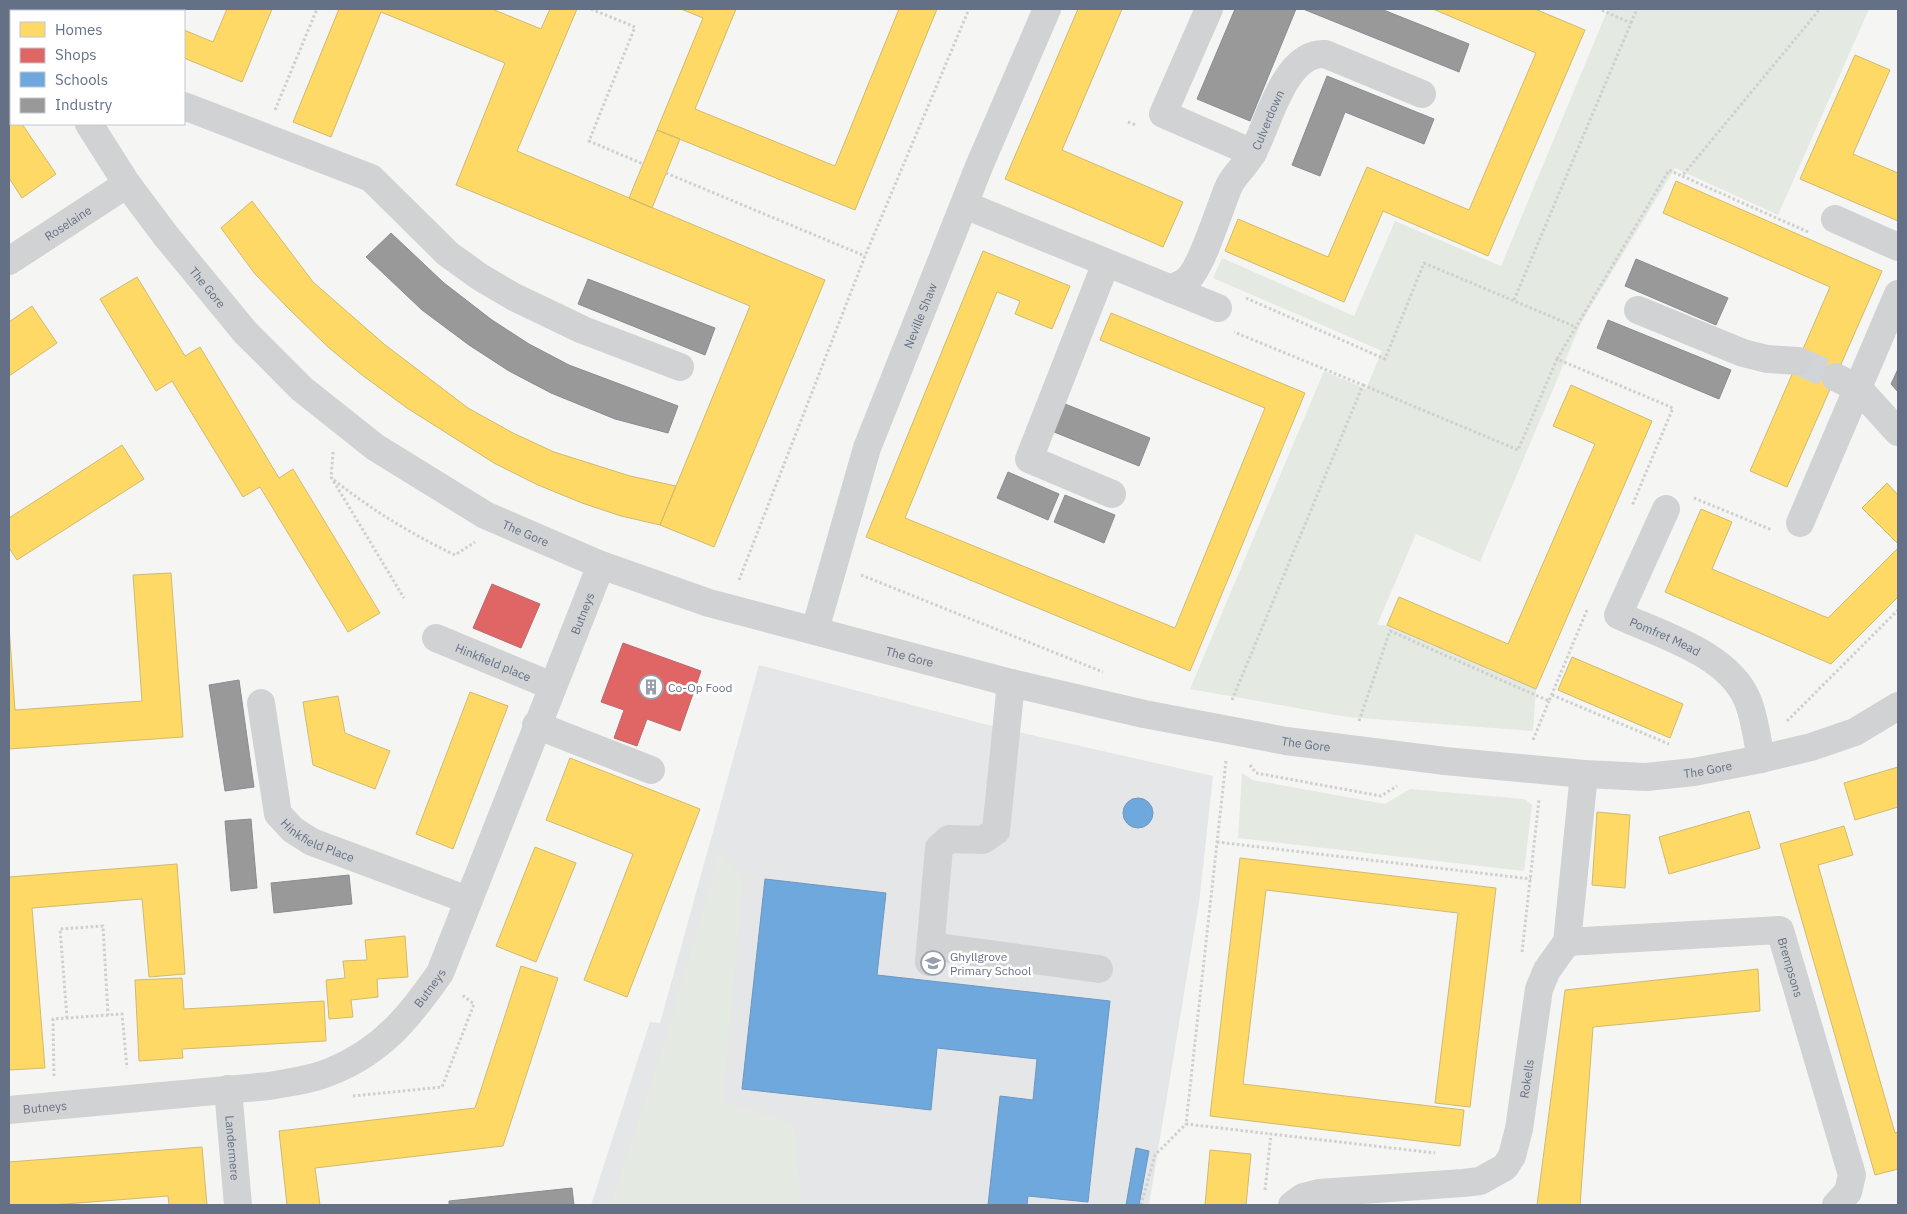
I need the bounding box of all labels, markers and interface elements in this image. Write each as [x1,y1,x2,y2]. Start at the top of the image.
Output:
legend [10,10,185,125]
text: Homes [55,20,103,39]
text: Shops [55,45,97,64]
text: Schools [55,70,108,89]
street label: Culverdown [1248,87,1287,152]
text: Industry [55,95,113,114]
street label: Roselaine [41,202,94,243]
street label: The Gore [187,263,230,311]
street label: Neville Shaw [900,280,940,350]
street label: The Gore [500,516,552,549]
street label: Butneys [567,590,597,636]
street label: Pomfret Mead [1628,614,1703,658]
street label: Hinkfield place [453,639,534,684]
street label: The Gore [884,643,936,670]
building icon: Co-Op Food [638,674,664,700]
place label: Co-Op Food [668,680,732,695]
street label: The Gore [1280,733,1332,754]
street label: The Gore [1683,757,1734,781]
street label: Hinkfield Place [278,815,357,865]
street label: Brempsons [1775,935,1807,999]
place label: Ghyllgrove Primary School [950,949,1031,978]
school or university icon: Ghyllgrove Primary School [920,950,946,976]
street label: Butneys [410,967,448,1010]
street label: Rokells [1516,1058,1536,1099]
street label: Butneys [22,1097,68,1116]
street label: Landermere [223,1115,243,1181]

